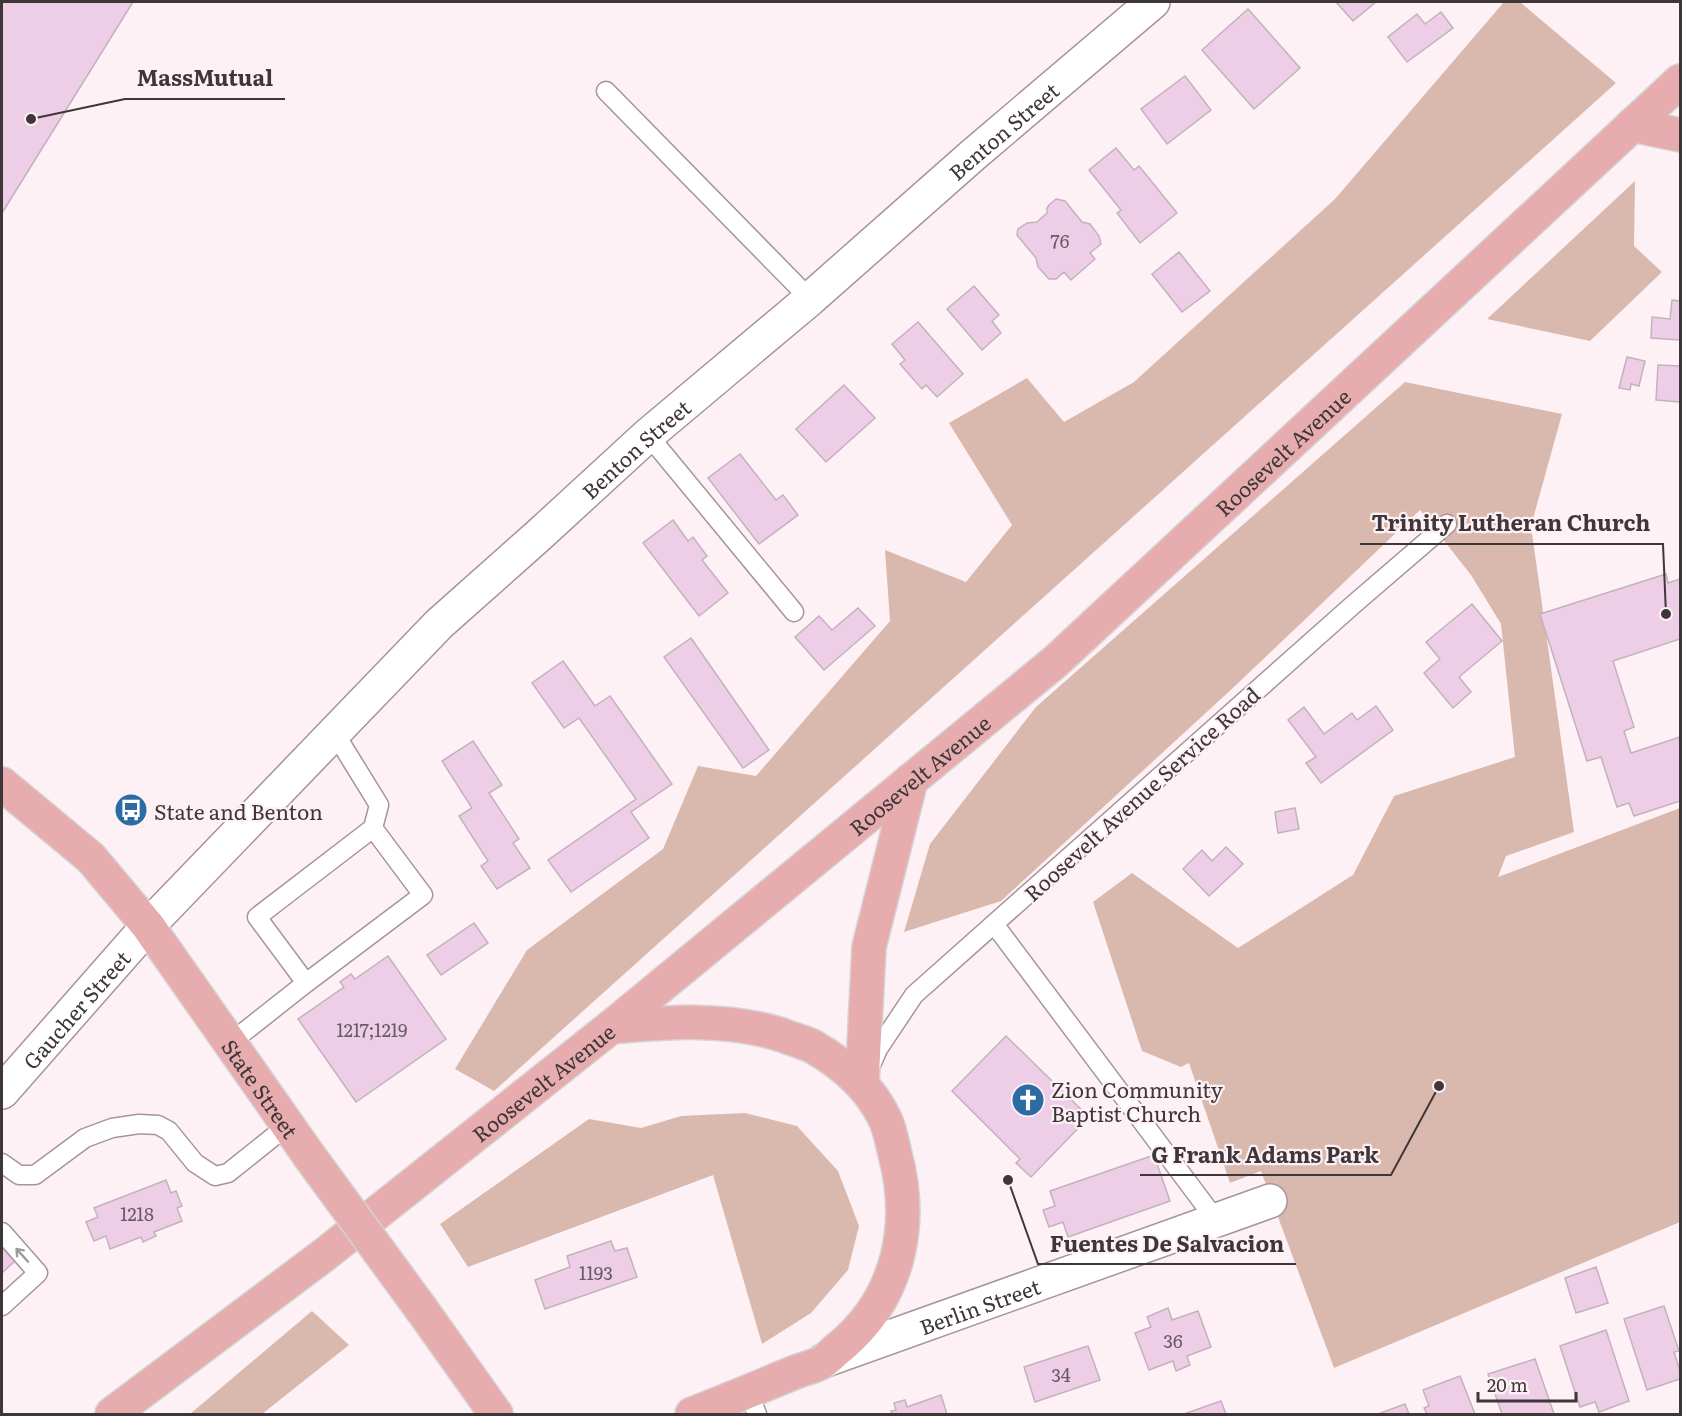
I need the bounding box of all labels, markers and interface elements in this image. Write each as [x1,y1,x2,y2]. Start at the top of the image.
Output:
callout: MassMutual [125,59,285,99]
text: MassMutual [137,60,273,93]
street label: Benton Street [941,74,1065,186]
house number: 76 [1051,227,1070,254]
street label: Roosevelt Avenue [1207,380,1356,522]
street label: Benton Street [574,391,697,505]
callout: Trinity Lutheran Church [1360,504,1663,544]
text: Trinity Lutheran Church [1371,505,1651,538]
street label: Roosevelt Avenue Service Road [1016,678,1266,908]
street label: Roosevelt Avenue [841,706,996,841]
bus stop icon: State and Benton [113,792,149,828]
place label: State and Benton [154,795,323,826]
street label: Gaucher Street [14,942,136,1075]
street label: Roosevelt Avenue [464,1015,621,1148]
house number: 1217;1219 [336,1016,408,1043]
street label: State Street [216,1032,307,1144]
place label: Zion Community Baptist Church [1051,1073,1224,1128]
church icon: Zion Community Baptist Church [1010,1082,1046,1118]
callout: G Frank Adams Park [1140,1135,1391,1175]
text: G Frank Adams Park [1151,1137,1379,1170]
house number: 1218 [120,1200,154,1227]
callout: Fuentes De Salvacion [1038,1224,1296,1264]
text: Fuentes De Salvacion [1050,1226,1284,1259]
one-way arrow [15,1248,29,1263]
house number: 1193 [579,1259,613,1286]
street label: Berlin Street [915,1269,1044,1341]
house number: 36 [1163,1327,1183,1354]
house number: 34 [1051,1361,1071,1388]
scale bar [1478,1365,1576,1403]
text: 20 m [1487,1371,1528,1398]

